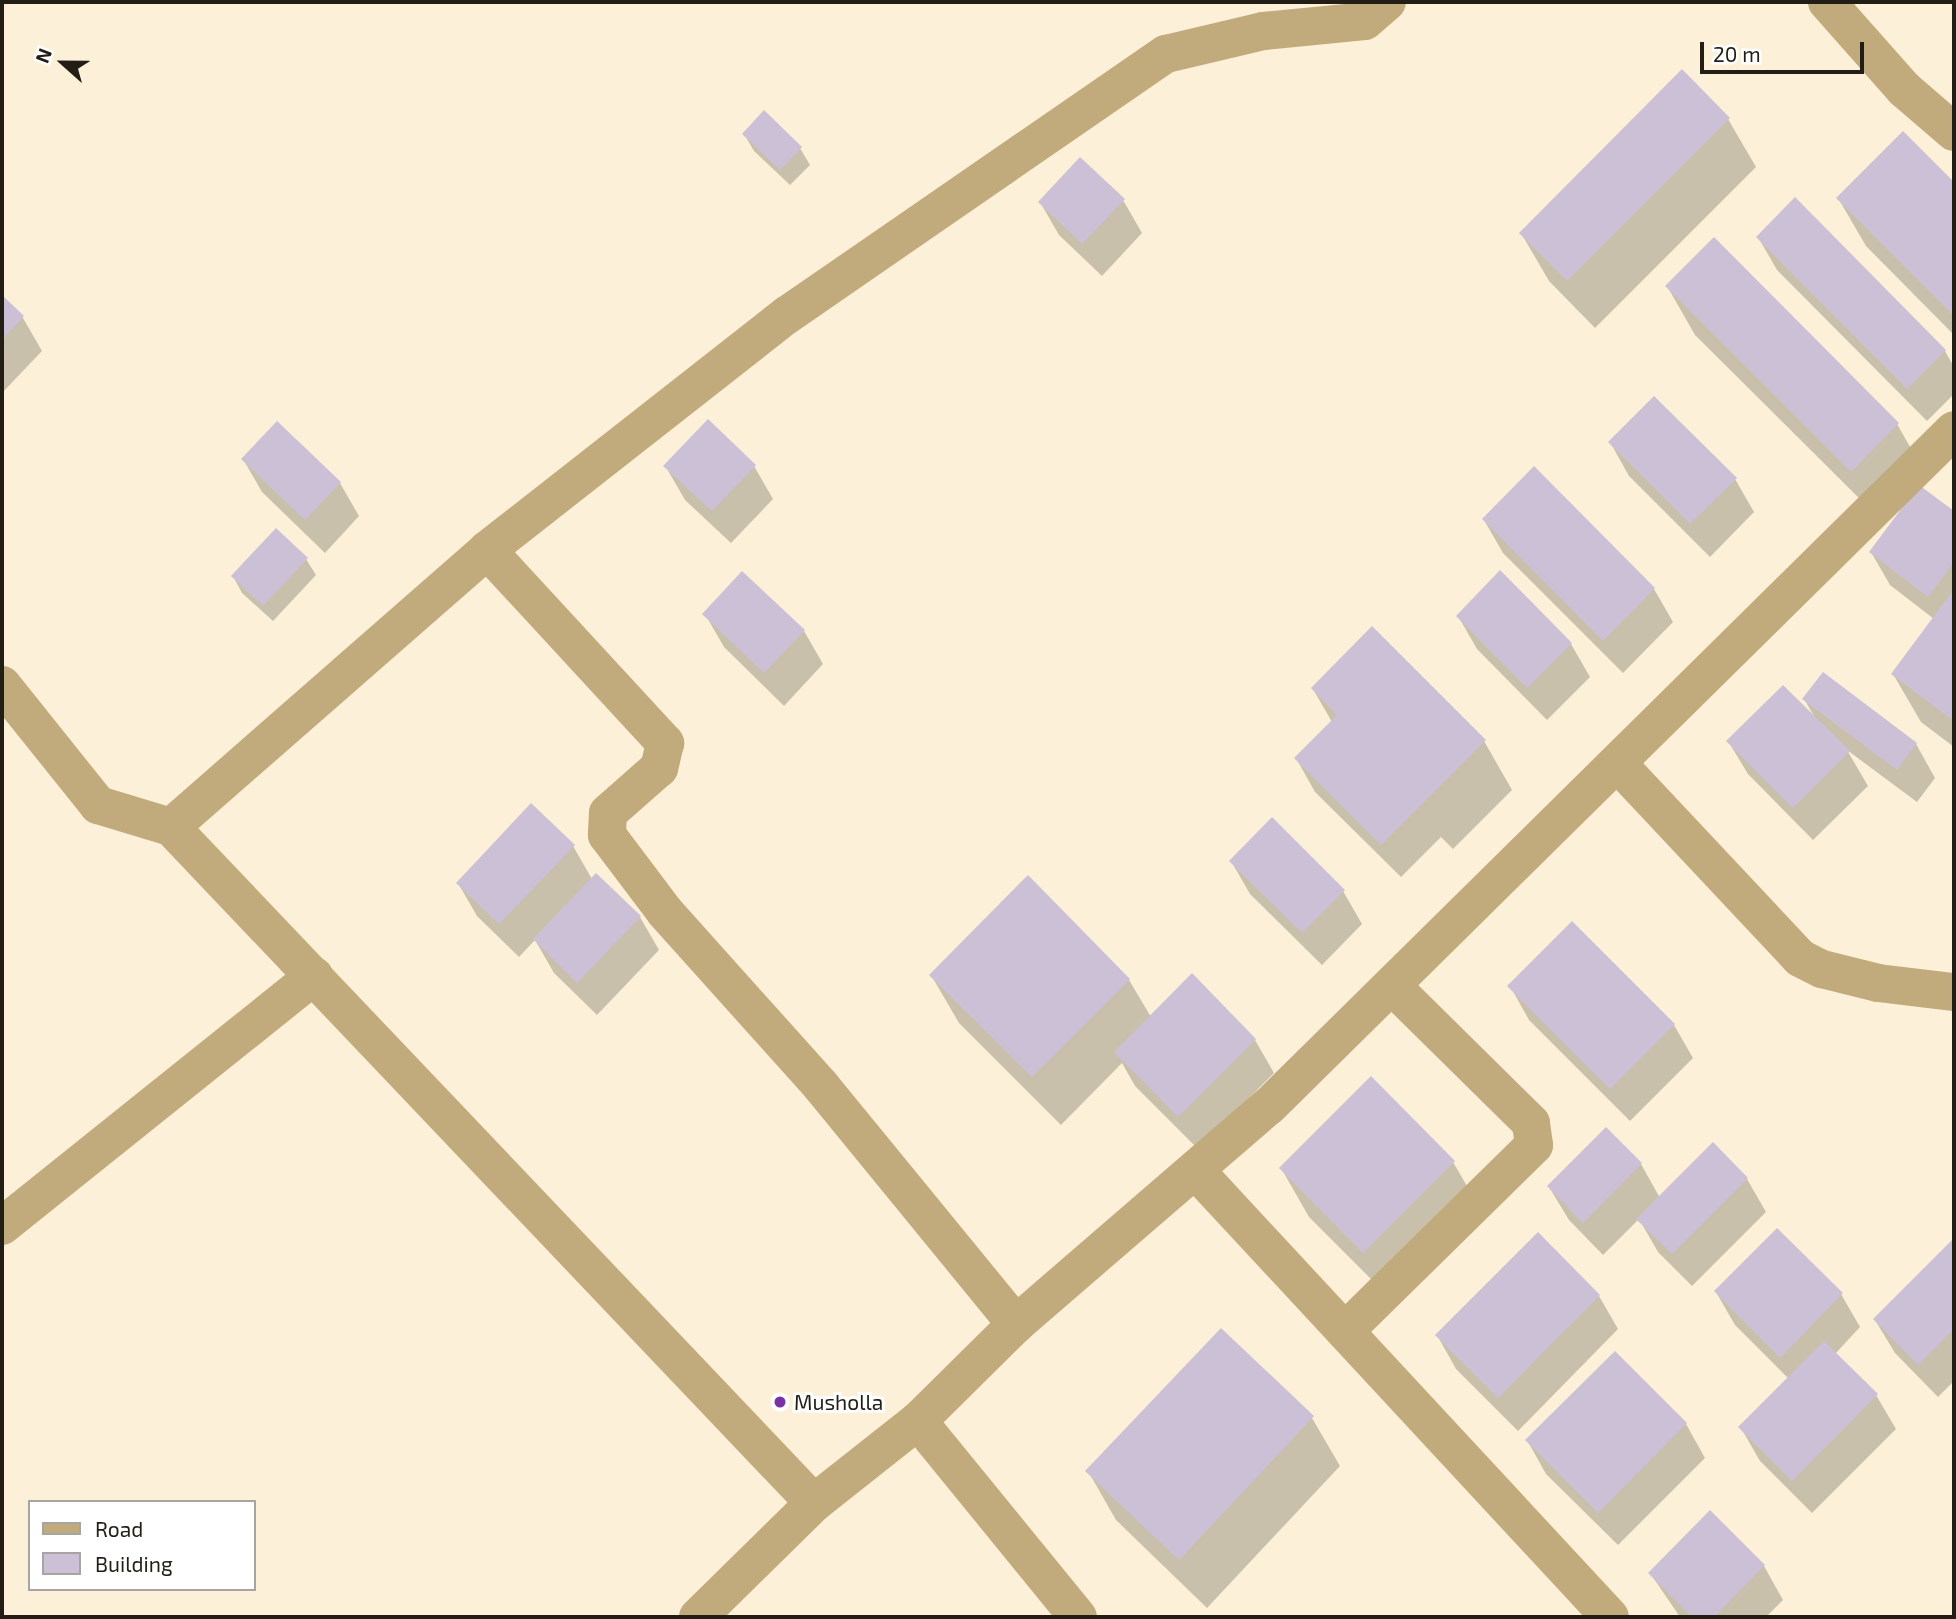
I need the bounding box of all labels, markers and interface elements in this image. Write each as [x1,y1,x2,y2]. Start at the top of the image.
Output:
north arrow [28,28,98,98]
scale bar [1704,28,1868,72]
text: 20 m [1713,41,1761,66]
text: N [30,45,56,66]
place label: Musholla [794,1389,883,1415]
marker: Musholla [772,1394,788,1410]
legend [28,1500,256,1591]
text: Road [95,1516,143,1541]
text: Building [95,1551,173,1576]

